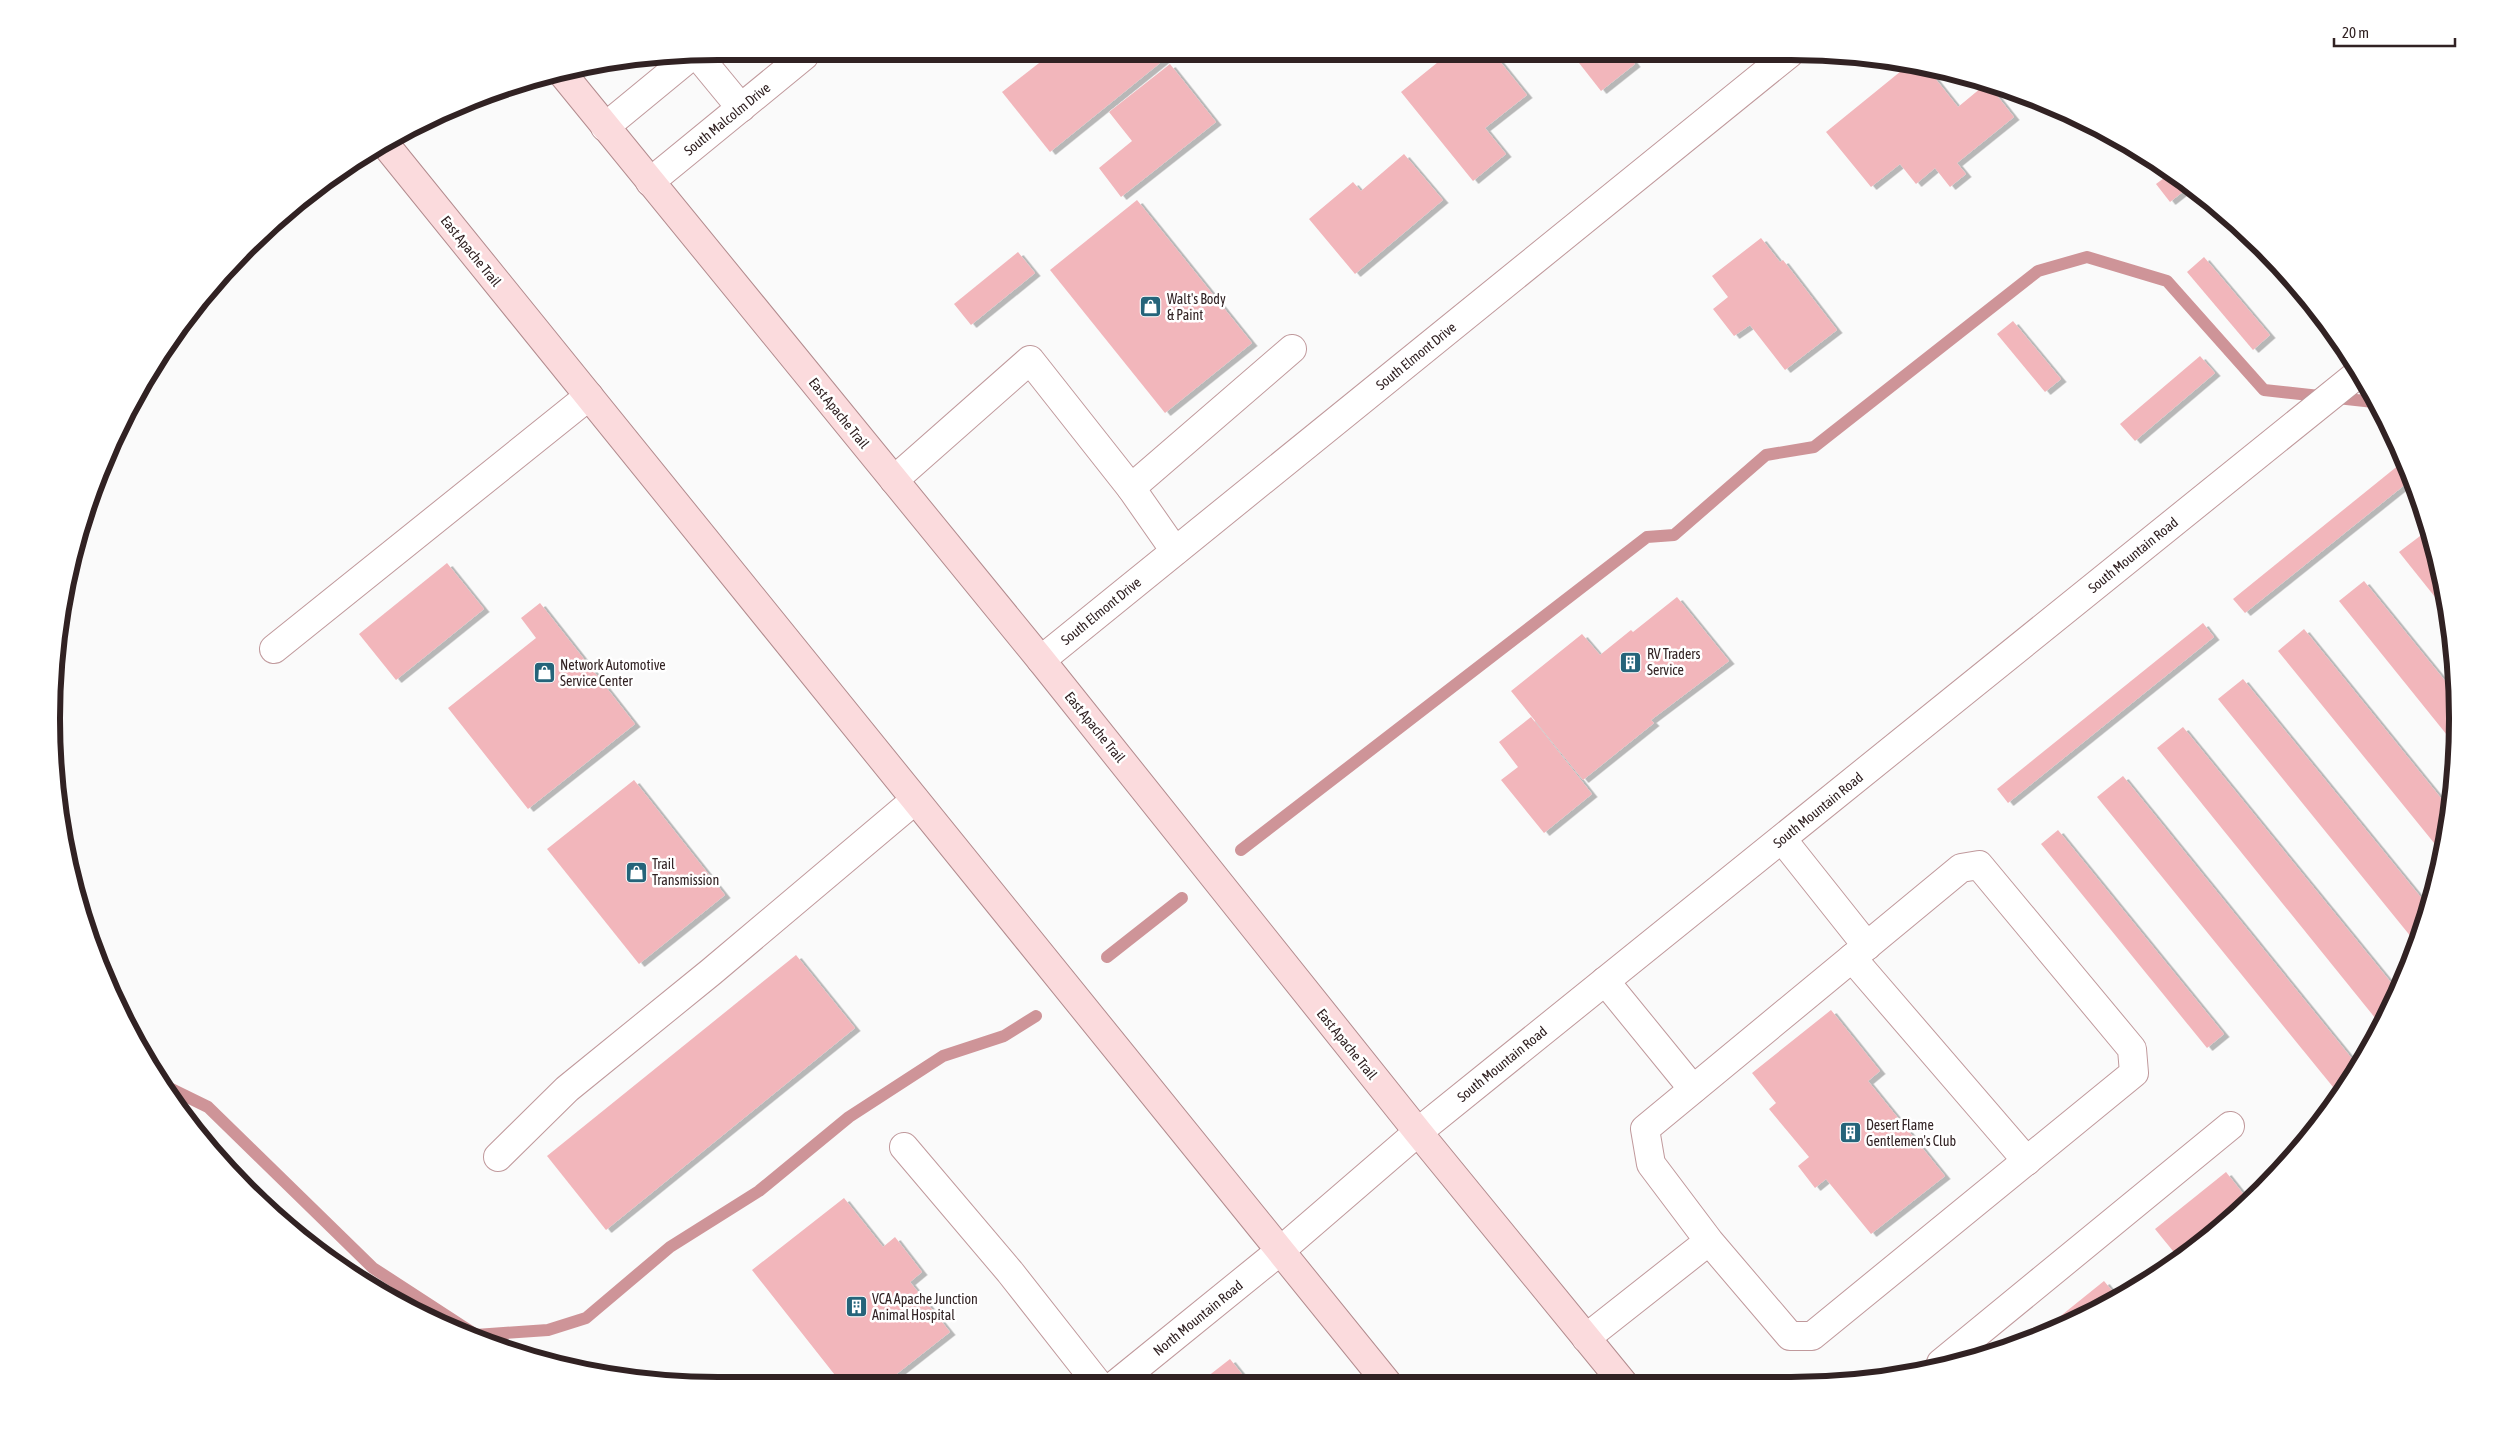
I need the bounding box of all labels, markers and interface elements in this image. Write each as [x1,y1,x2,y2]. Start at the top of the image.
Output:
scale bar [2334,15,2455,47]
text: 20 m [2342,24,2369,41]
street label: South Malcolm Drive [681,79,773,159]
street label: East Apache Trail [438,212,505,290]
place label: Walt's Body & Paint [1167,291,1226,323]
shop icon: Walt's Body & Paint [1139,295,1163,319]
street label: South Elmont Drive [1373,319,1459,393]
street label: East Apache Trail [806,374,873,452]
street label: South Mountain Road [2085,514,2181,596]
street label: South Elmont Drive [1058,574,1144,648]
place label: RV Traders Service [1647,646,1700,678]
building icon: RV Traders Service [1619,650,1643,674]
place label: Network Automotive Service Center [560,657,666,689]
shop icon: Network Automotive Service Center [532,661,556,685]
street label: East Apache Trail [1062,688,1129,766]
street label: South Mountain Road [1770,769,1866,851]
place label: Trail Transmission [652,856,719,888]
shop icon: Trail Transmission [624,860,648,884]
street label: East Apache Trail [1314,1005,1381,1083]
street label: South Mountain Road [1454,1023,1550,1105]
place label: Desert Flame Gentlemen's Club [1866,1117,1956,1149]
building icon: Desert Flame Gentlemen's Club [1838,1121,1862,1145]
street label: North Mountain Road [1150,1277,1246,1359]
place label: VCA Apache Junction Animal Hospital [872,1291,978,1323]
building icon: VCA Apache Junction Animal Hospital [844,1295,868,1319]

